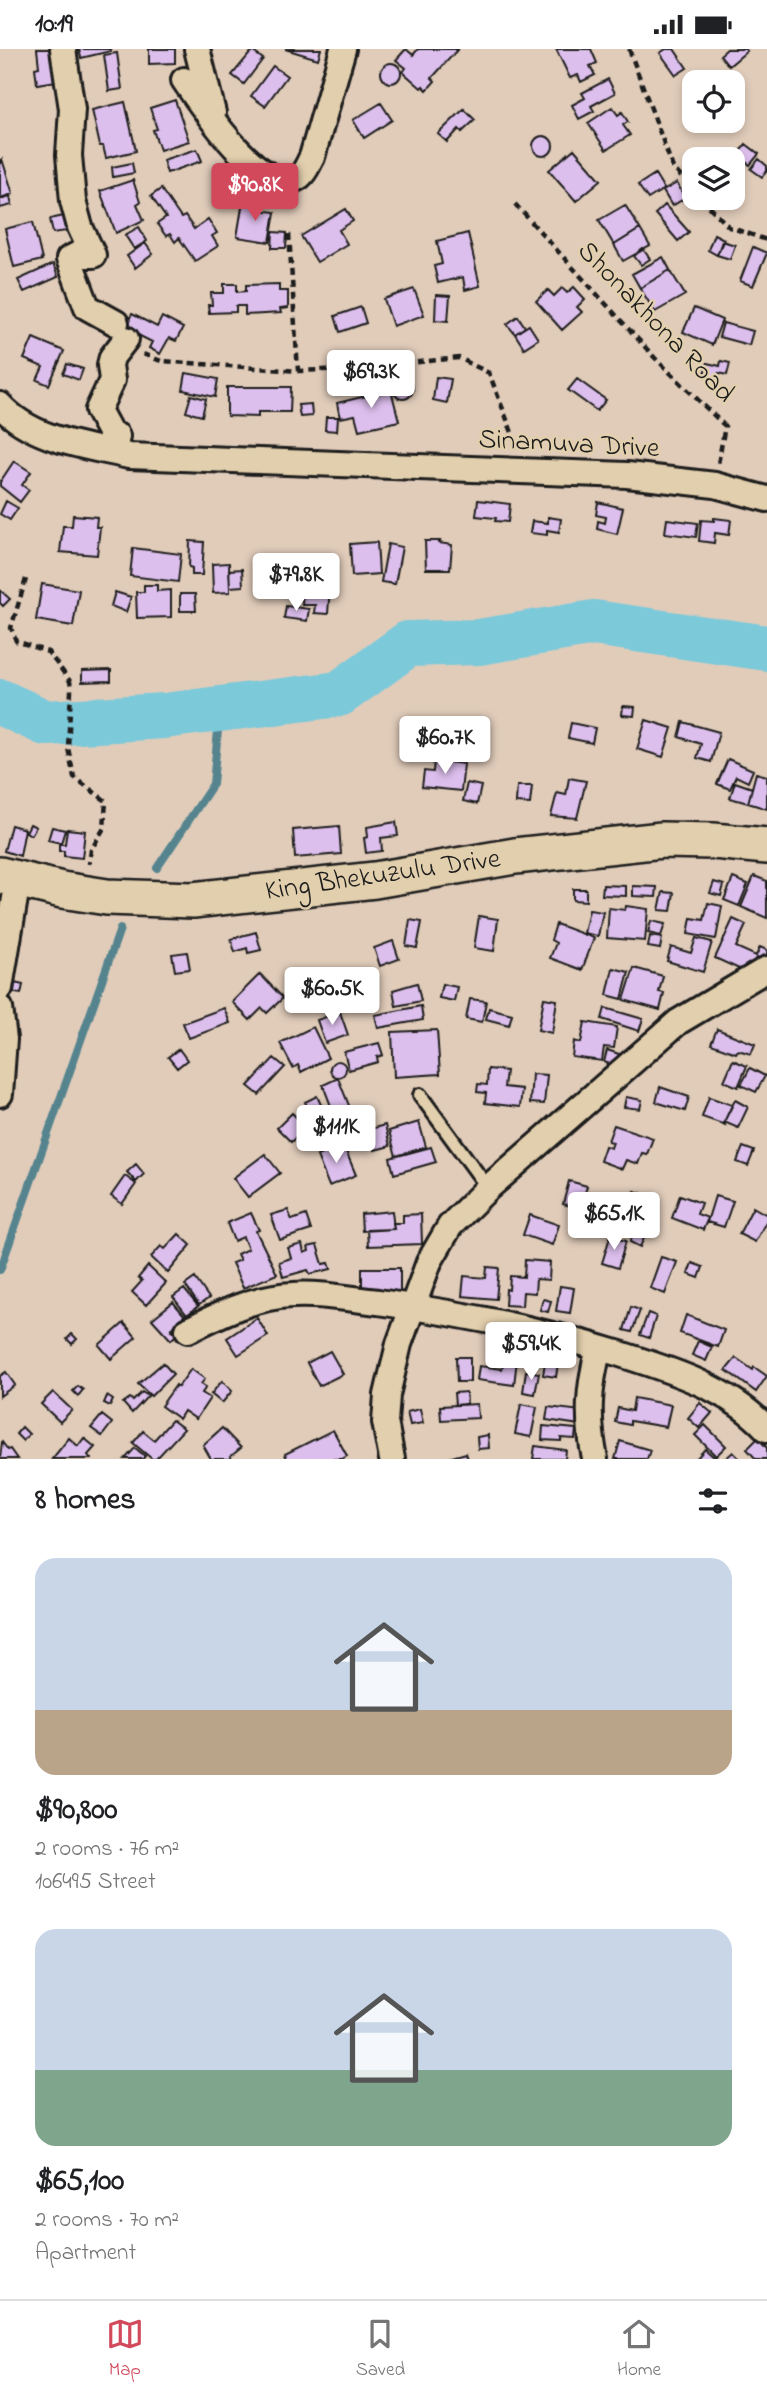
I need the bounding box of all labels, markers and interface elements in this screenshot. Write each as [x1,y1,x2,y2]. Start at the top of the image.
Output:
text: 10:19 [35,6,73,44]
map controls [682,70,745,210]
button: locate [682,70,745,133]
button: layers [682,147,745,210]
pin: $90.8K [198,163,312,223]
text: $90.8K [227,169,283,202]
street label: Shonakhona Road [567,233,743,414]
pin: $69.3K [314,351,428,410]
text: $69.3K [343,356,399,389]
street label: Sinamuva Drive [478,420,661,470]
pin: $79.8K [239,553,353,613]
text: $79.8K [269,559,323,592]
pin: $60.7K [388,717,502,776]
text: $60.7K [415,722,475,755]
street label: King Bhekuzulu Drive [263,839,504,913]
pin: $60.5K [275,967,389,1027]
text: $60.5K [301,973,363,1006]
pin: $111K [287,1105,385,1165]
text: $111K [312,1111,360,1144]
pin: $65.1K [557,1193,671,1252]
text: $65.1K [584,1198,644,1231]
pin: $59.4K [474,1323,588,1382]
text: $59.4K [501,1328,561,1361]
text: 8 homes [35,1479,136,1523]
icon: filters [694,1482,732,1520]
icon: home [321,1604,447,1730]
text: $90,800 [35,1789,117,1833]
text: 2 rooms · 76 m² [35,1833,179,1866]
text: 106495 Street [35,1866,156,1899]
icon: home [321,1975,447,2101]
text: $65,100 [35,2160,124,2204]
text: 2 rooms · 70 m² [35,2204,179,2237]
text: Apartment [35,2237,136,2270]
tab: Map [106,2315,144,2384]
tab: Saved [356,2315,405,2384]
tab: Home [617,2315,661,2384]

